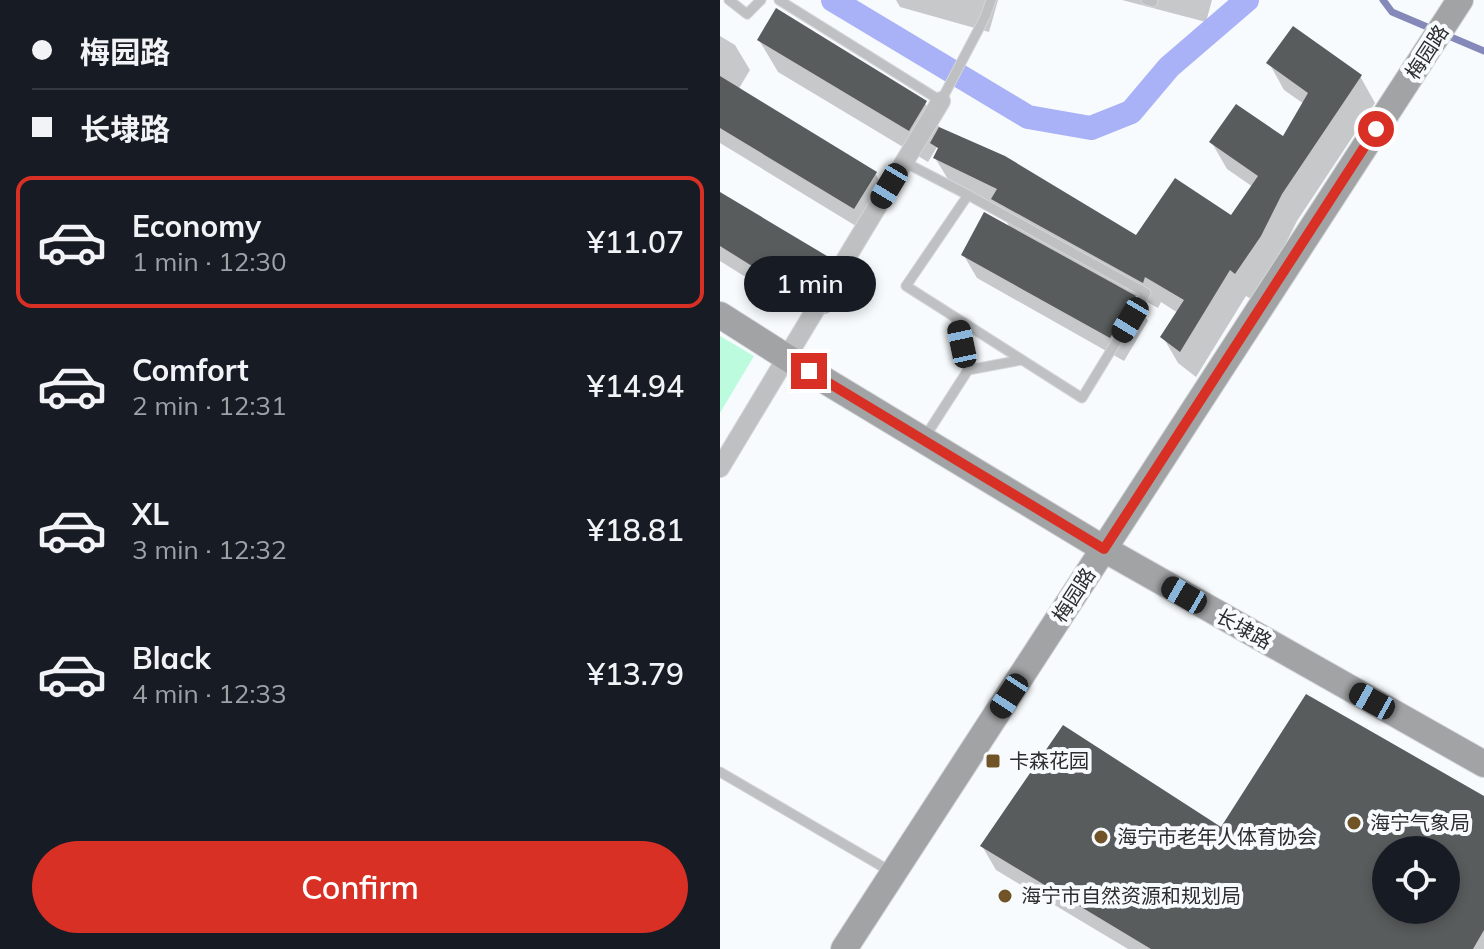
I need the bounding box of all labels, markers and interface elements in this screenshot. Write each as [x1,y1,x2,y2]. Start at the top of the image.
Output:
street label: 梅园路 [1400,20,1453,84]
text: 梅园路 [80,33,170,71]
text: 长埭路 [80,110,170,148]
route start [1358,111,1394,147]
car [866,159,912,213]
icon: car [36,206,108,278]
text: Economy [132,207,261,245]
text: ¥11.07 [587,223,684,261]
text: 1 min · 12:30 [132,245,287,278]
callout: 1 min [743,255,875,311]
text: 1 min [776,267,844,300]
car [1107,293,1153,347]
car [945,318,979,370]
icon: car [36,350,108,422]
text: Comfort [132,351,249,389]
route end [791,353,827,389]
text: ¥14.94 [587,367,684,405]
text: 2 min · 12:31 [132,389,287,422]
icon: car [36,494,108,566]
text: XL [132,495,169,533]
text: ¥18.81 [587,511,684,549]
text: 3 min · 12:32 [132,533,287,566]
street label: 梅园路 [1047,563,1100,627]
car [1157,573,1211,617]
street label: 长埭路 [1212,603,1277,654]
icon: car [36,638,108,710]
text: Black [132,639,211,677]
text: ¥13.79 [587,655,684,693]
car [986,669,1032,723]
text: 4 min · 12:33 [132,677,287,710]
car [1345,679,1399,723]
place label: 卡森花园 [1009,748,1089,773]
marker: 卡森花园 [984,752,1002,770]
place label: 海宁气象局 [1370,810,1470,835]
marker: 海宁气象局 [1345,814,1363,832]
place label: 海宁市老年人体育协会 [1117,824,1317,849]
marker: 海宁市老年人体育协会 [1092,828,1110,846]
map controls [1372,836,1460,924]
button: locate [1372,836,1460,924]
button: Confirm [32,841,688,933]
place label: 海宁市自然资源和规划局 [1021,883,1241,908]
marker: 海宁市自然资源和规划局 [996,887,1014,905]

